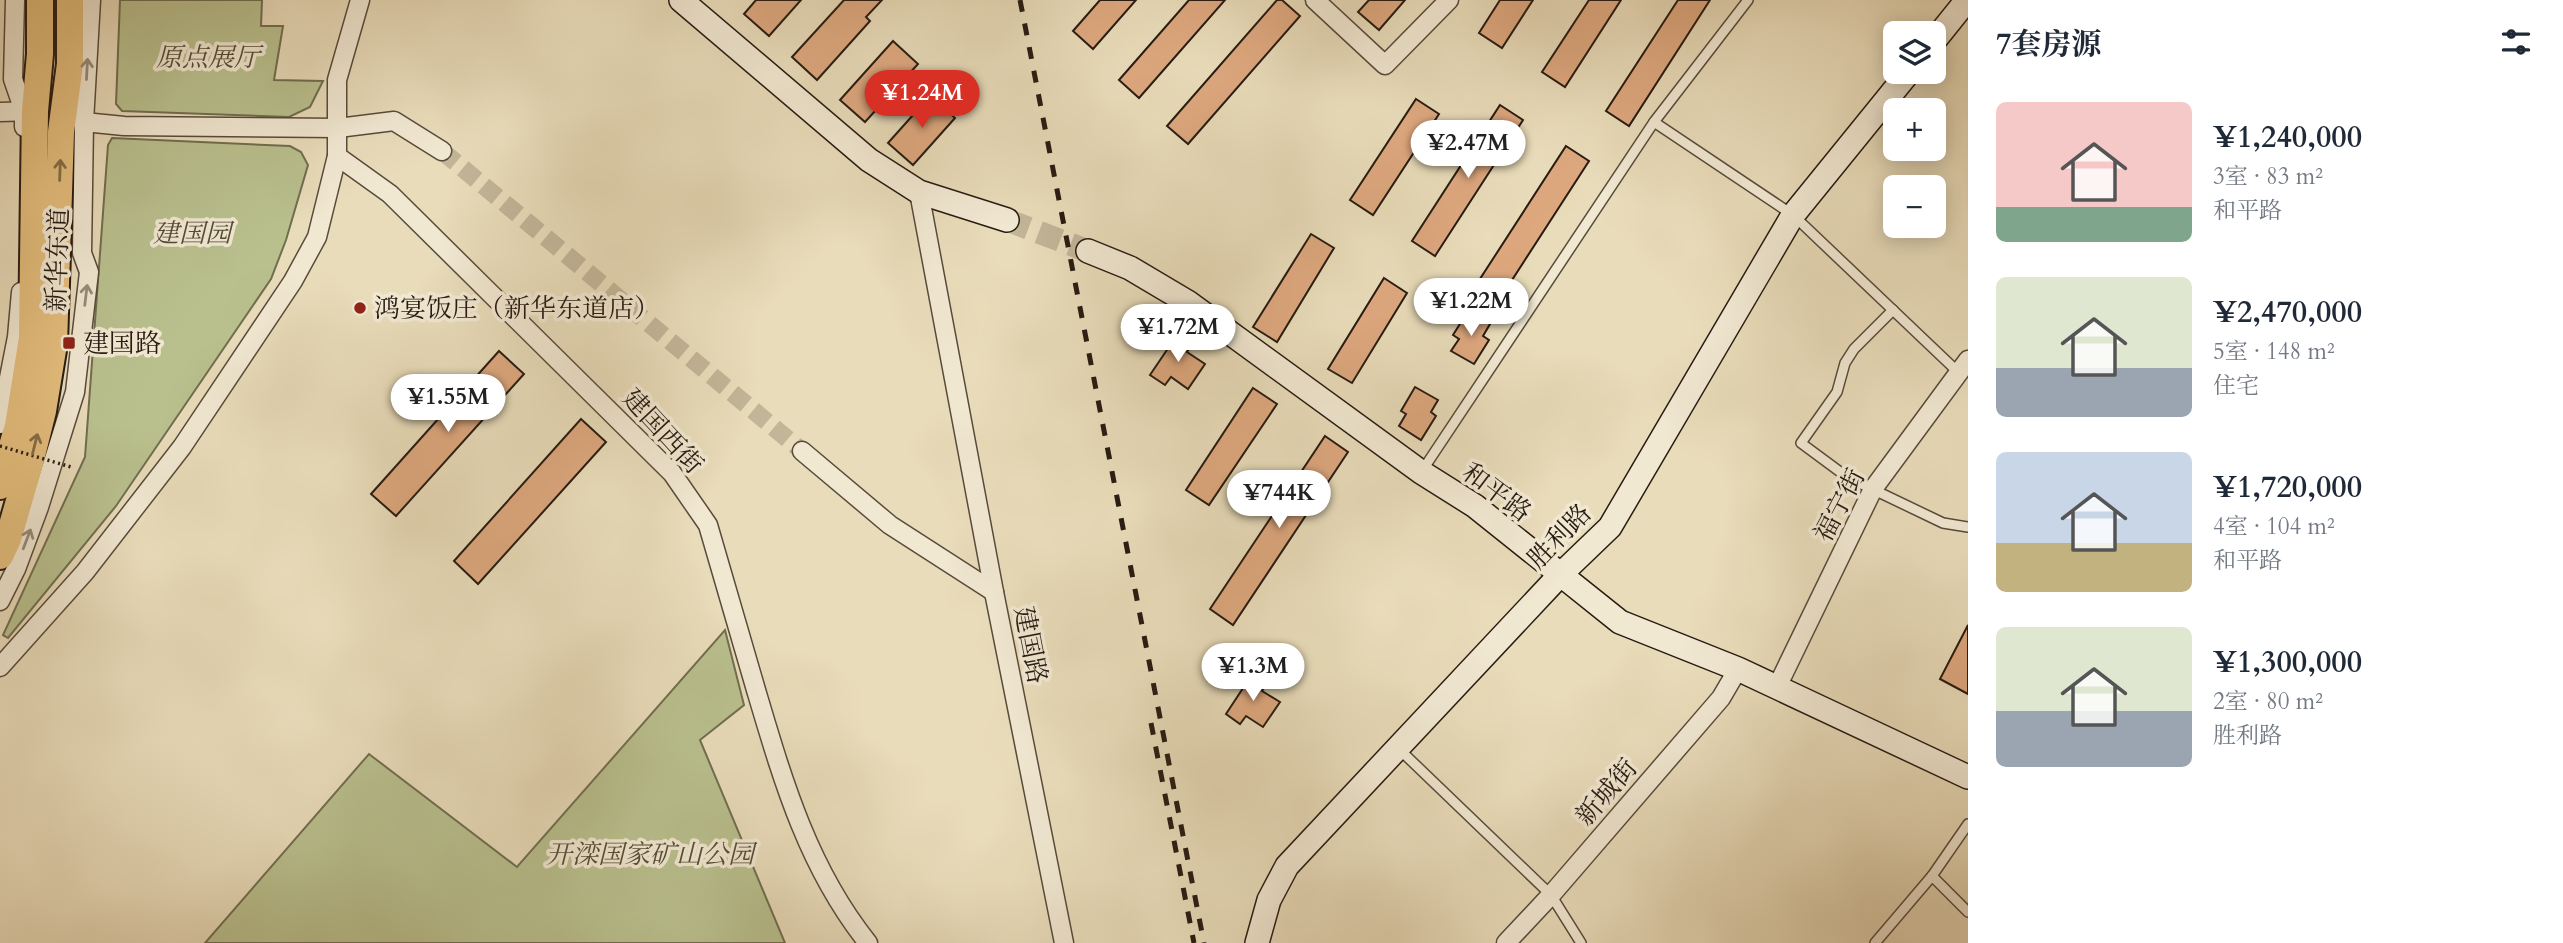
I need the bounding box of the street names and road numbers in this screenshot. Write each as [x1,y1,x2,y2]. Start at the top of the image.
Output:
street label: 新华东道 [38,207,77,313]
street label: 建国西街 [614,381,711,481]
street label: 和平路 [1455,455,1538,530]
street label: 福宁街 [1806,463,1873,548]
street label: 胜利路 [1520,496,1599,577]
street label: 建国路 [1006,603,1055,687]
street label: 新城街 [1568,751,1645,833]

